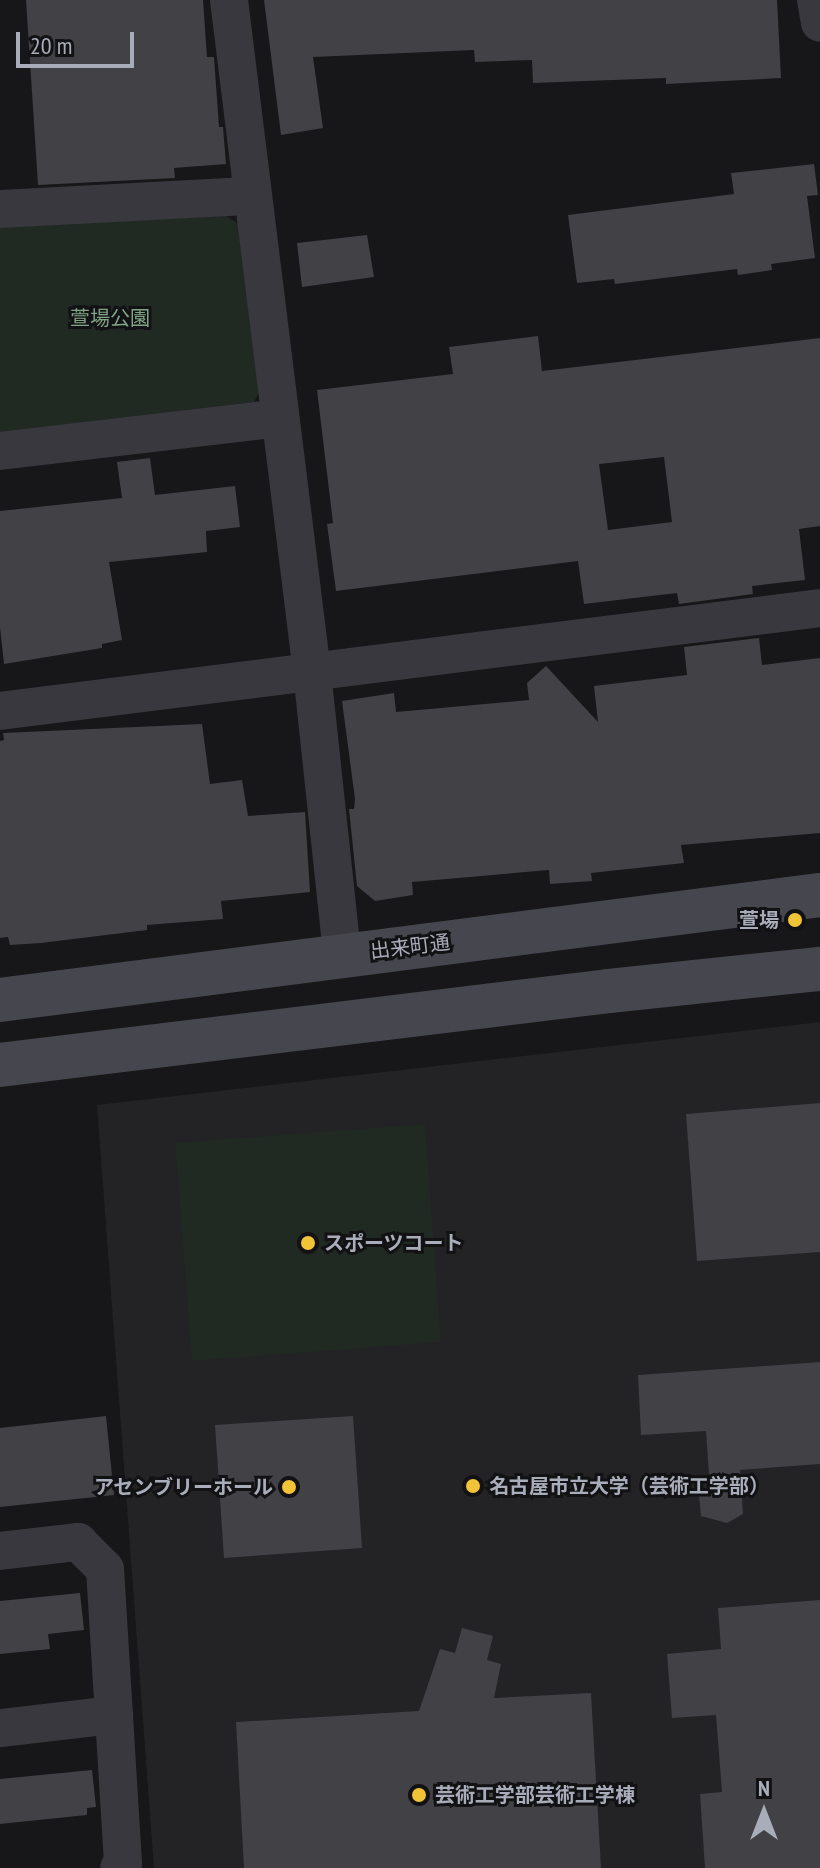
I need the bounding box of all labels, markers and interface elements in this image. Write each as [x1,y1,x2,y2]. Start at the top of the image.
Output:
scale bar [20,16,138,66]
text: 20 m [30,30,72,61]
park label: 萱場公園 [70,306,150,330]
place label: 萱場 [739,908,779,932]
marker: 萱場 [786,911,804,929]
street label: 出来町通 [369,930,451,964]
place label: スポーツコート [324,1231,464,1255]
marker: スポーツコート [299,1234,317,1252]
place label: 名古屋市立大学（芸術工学部） [489,1474,769,1498]
place label: アセンブリーホール [93,1475,273,1499]
marker: 名古屋市立大学（芸術工学部） [464,1477,482,1495]
marker: アセンブリーホール [280,1478,298,1496]
north arrow [724,1772,804,1852]
text: N [758,1774,770,1802]
place label: 芸術工学部芸術工学棟 [435,1783,635,1807]
marker: 芸術工学部芸術工学棟 [410,1786,428,1804]

